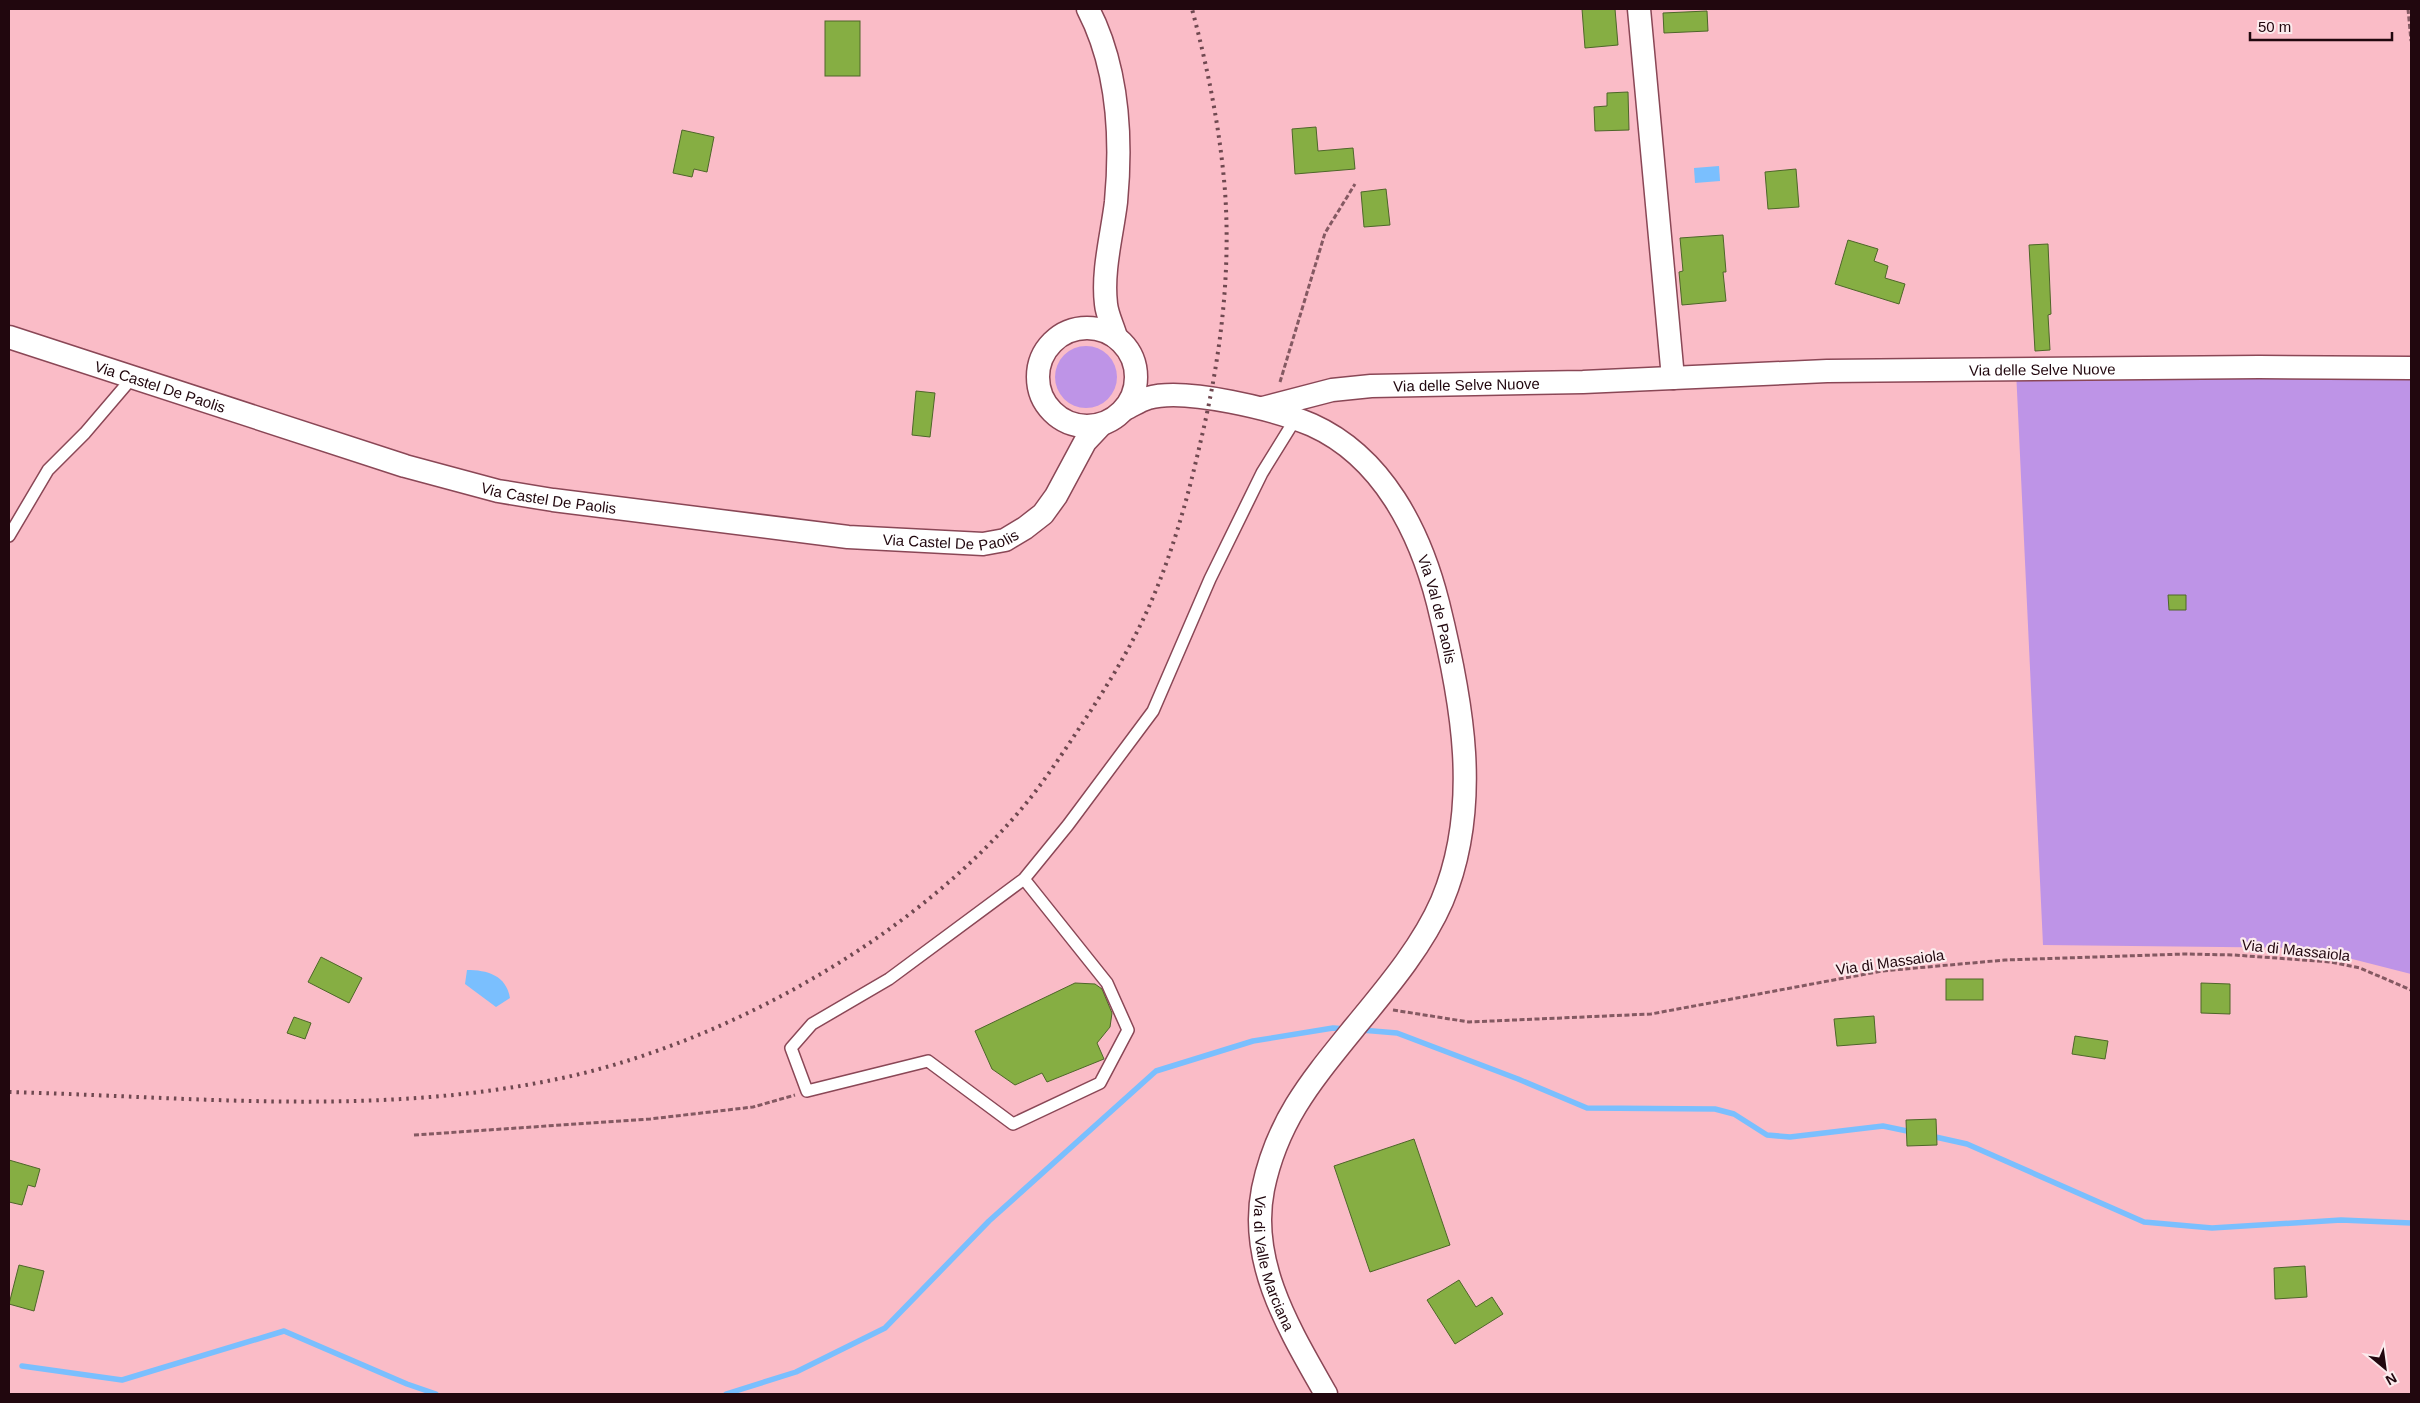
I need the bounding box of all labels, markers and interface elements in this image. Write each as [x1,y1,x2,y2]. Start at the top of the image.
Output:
scale bar [2250,10,2392,42]
text: 50 m [2258,18,2291,35]
street label: Via Castel De Paolis [93,357,228,415]
street label: Via delle Selve Nuove [1969,360,2116,378]
street label: Via delle Selve Nuove [1393,374,1540,394]
street label: Via Castel De Paolis [479,478,617,516]
street label: Via Castel De Paolis [882,526,1021,553]
street label: Via Val de Paolis [1415,552,1460,665]
street label: Via di Massaiola [2241,936,2352,964]
street label: Via di Massaiola [1835,946,1946,978]
street label: Via di Valle Marciana [1251,1194,1299,1334]
north arrow [2360,1343,2410,1393]
text: N [2383,1370,2400,1389]

